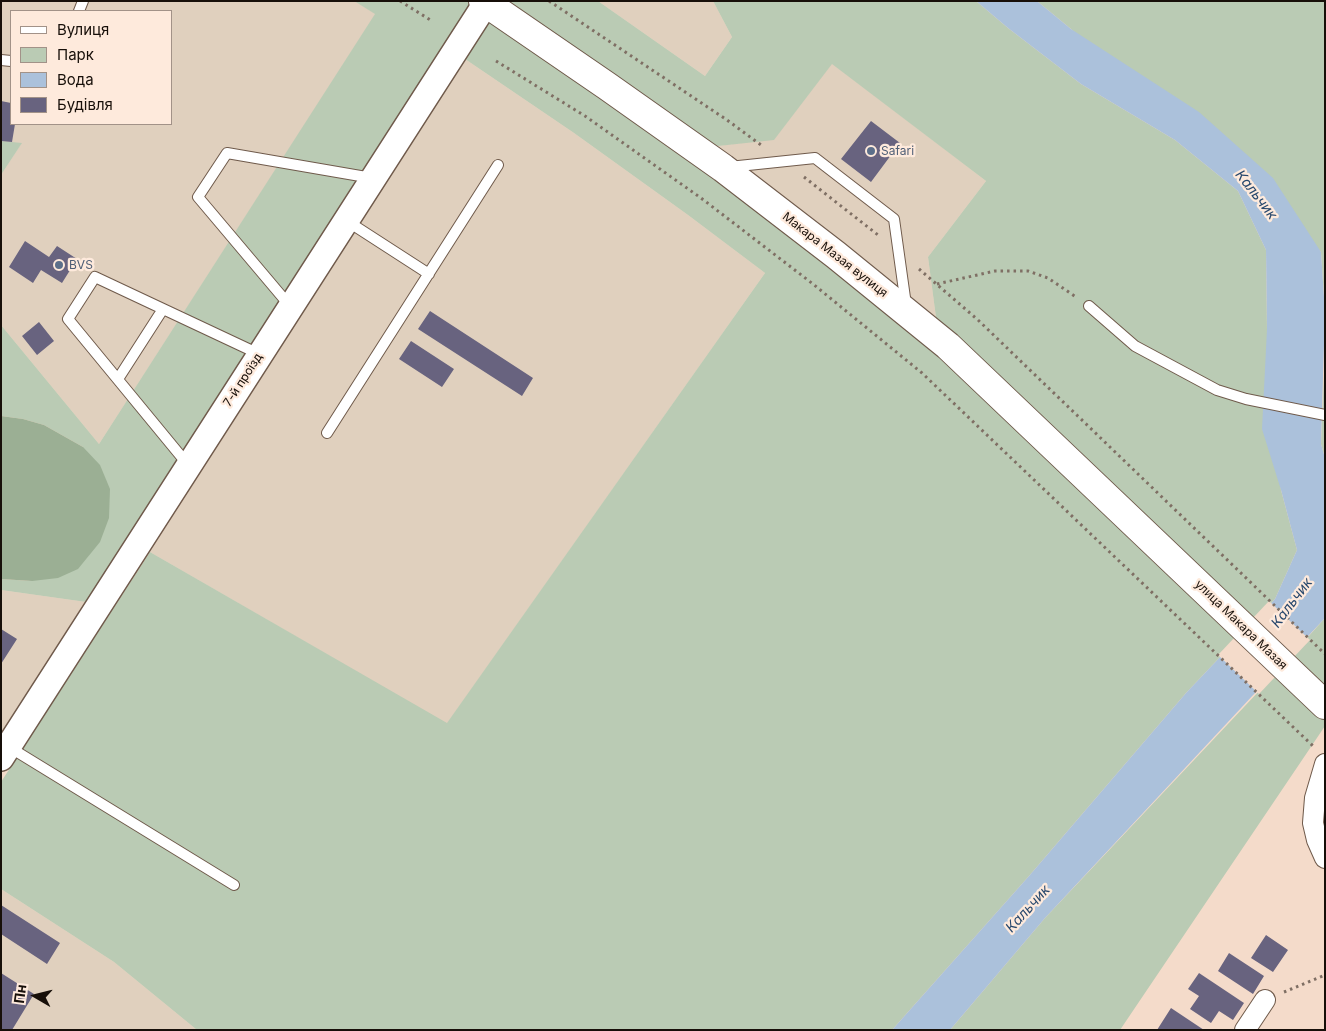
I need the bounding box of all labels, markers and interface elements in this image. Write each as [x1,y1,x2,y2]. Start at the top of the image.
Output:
legend [10,10,172,125]
text: Вулиця [57,20,109,39]
text: Парк [57,45,94,64]
text: Вода [57,70,94,89]
text: Будівля [57,95,113,114]
place label: Safari [881,144,914,158]
marker: Safari [865,145,877,157]
water label: Кальчик [1232,167,1280,223]
street label: Макара Мазая вулиця [780,209,890,301]
place label: BVS [69,258,93,272]
marker: BVS [53,259,65,271]
street label: 7-й проїзд [220,351,266,409]
water label: Кальчик [1268,575,1316,631]
street label: улица Макара Мазая [1192,577,1290,673]
water label: Кальчик [1002,882,1054,936]
north arrow [10,971,60,1021]
text: Пн [10,983,29,1005]

